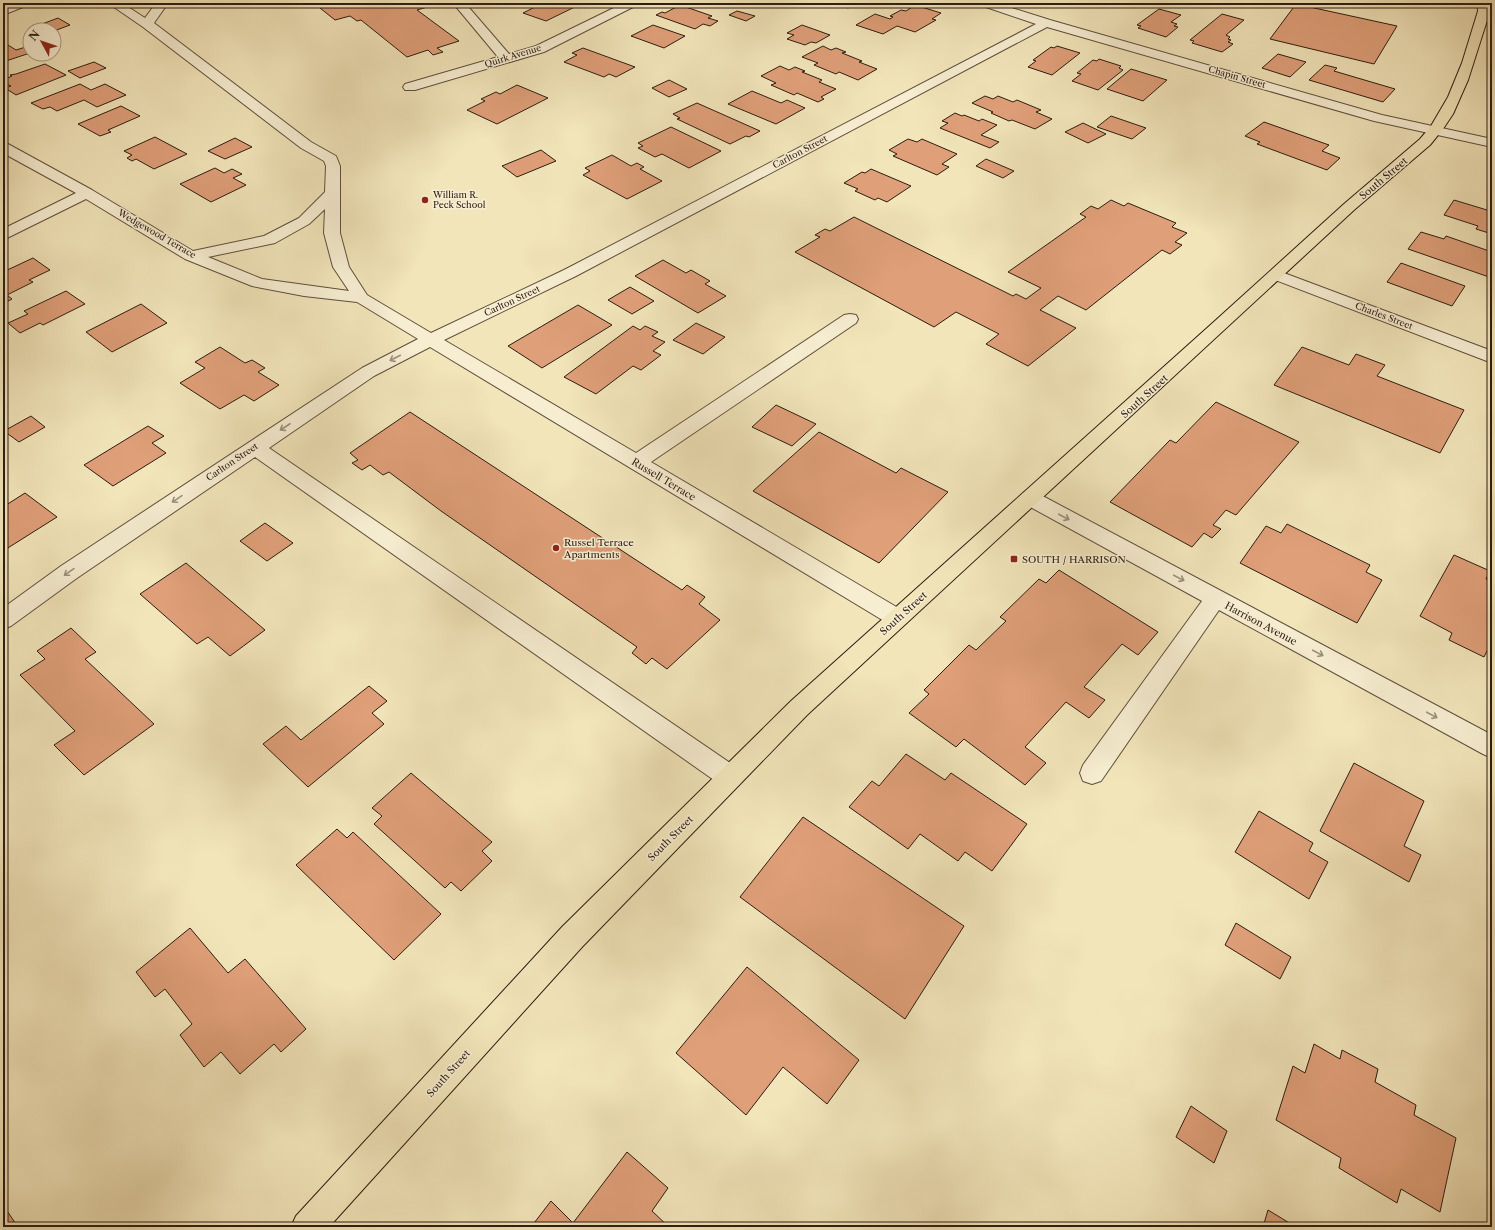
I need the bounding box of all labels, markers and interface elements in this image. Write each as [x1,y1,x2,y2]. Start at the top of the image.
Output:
north arrow [22,22,62,62]
text: N [26,27,43,44]
street label: Quirk Avenue [483,42,542,69]
street label: Chapin Street [1207,63,1268,90]
street label: Carlton Street [771,132,830,171]
street label: South Street [1357,154,1410,202]
place label: William R. Peck School [432,189,486,210]
marker: William R. Peck School [420,195,430,205]
street label: Wedgewood Terrace [115,206,198,260]
street label: Carlton Street [482,282,542,318]
street label: Charles Street [1354,300,1415,332]
one-way arrow [390,355,402,362]
street label: South Street [1118,371,1171,421]
one-way arrow [279,423,291,431]
street label: Carlton Street [204,440,261,483]
street label: Russell Terrace [629,455,699,504]
one-way arrow [172,495,183,503]
one-way arrow [1058,513,1070,521]
place label: Russel Terrace Apartments [563,536,634,561]
marker: Russel Terrace Apartments [551,543,561,553]
place label: SOUTH / HARRISON [1022,553,1126,566]
marker: SOUTH / HARRISON [1009,554,1019,564]
one-way arrow [64,568,75,576]
one-way arrow [1173,575,1185,583]
street label: South Street [877,588,930,638]
street label: Harrison Avenue [1222,599,1299,648]
one-way arrow [1312,650,1324,658]
one-way arrow [1426,712,1438,719]
street label: South Street [645,813,696,864]
street label: South Street [424,1047,473,1100]

